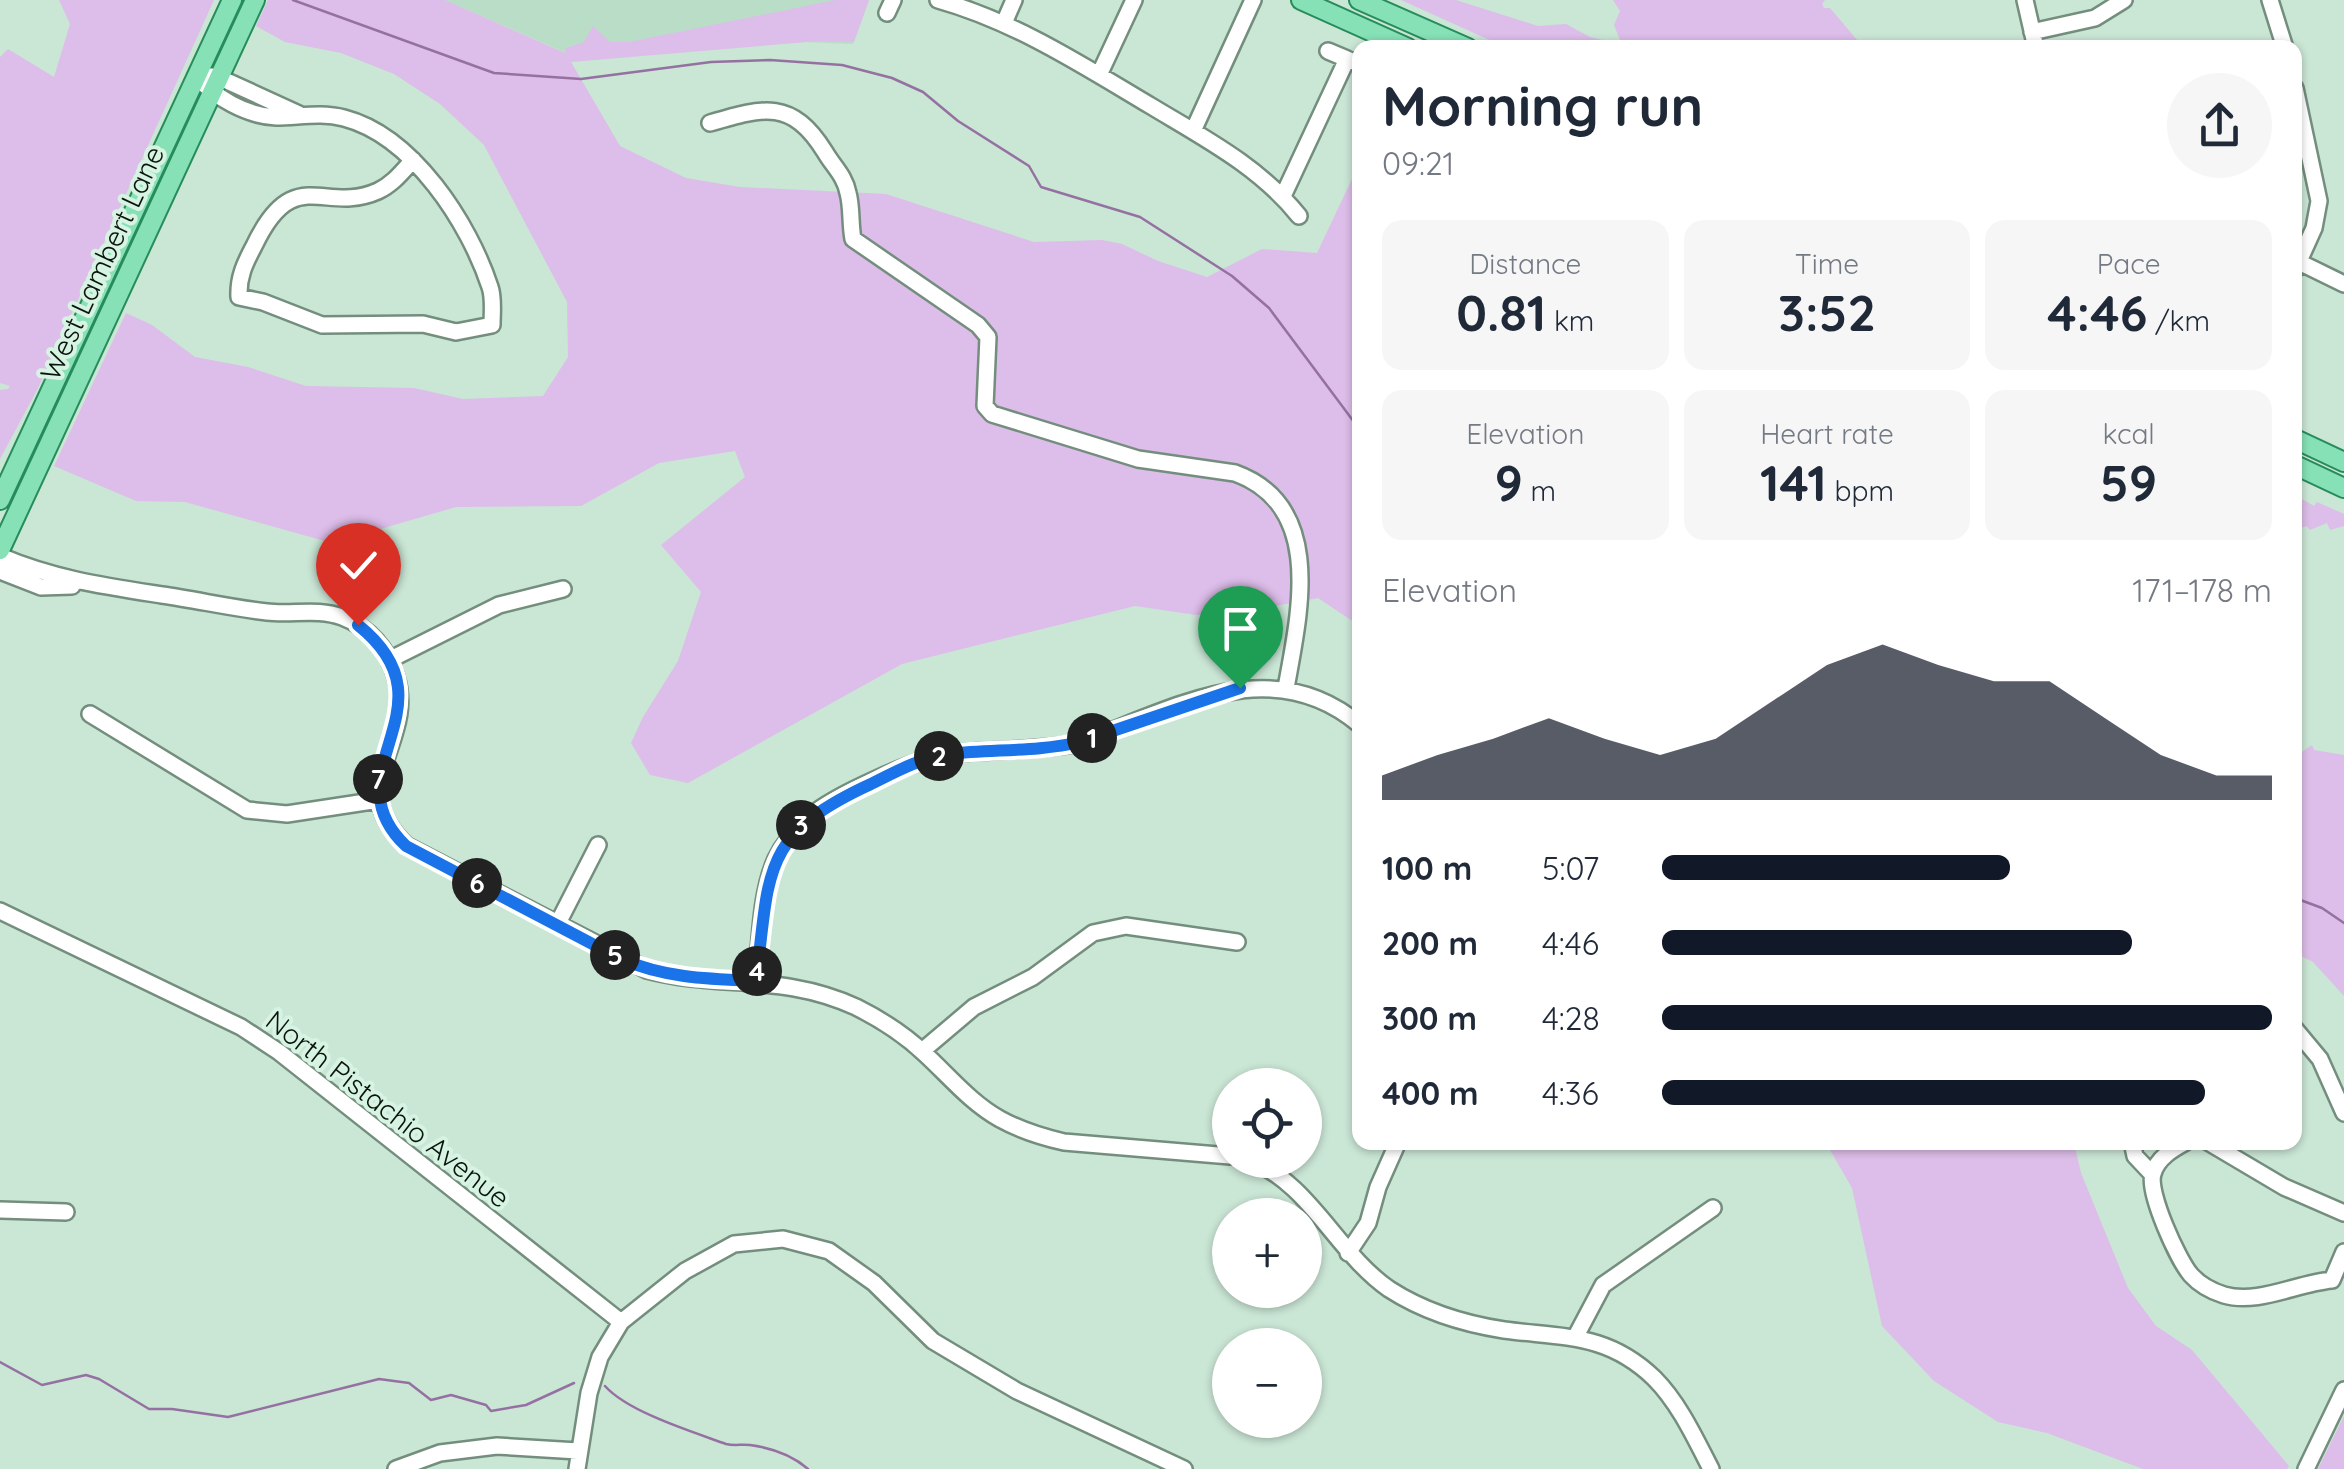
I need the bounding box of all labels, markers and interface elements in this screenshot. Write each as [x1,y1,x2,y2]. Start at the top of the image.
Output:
text: Morning run [1382,71,1703,140]
button: share [2167,73,2272,178]
street label: West Lambert Lane [32,140,171,386]
text: 09:21 [1382,143,1454,183]
text: Distance [1469,246,1581,281]
text: Time [1795,246,1859,281]
text: Pace [2097,246,2161,281]
text: 0.81 [1456,281,1546,344]
text: 3:52 [1778,281,1876,344]
text: 4:46 [2047,281,2147,344]
text: km [1546,303,1594,338]
text: /km [2147,303,2210,338]
text: Elevation [1466,416,1584,451]
text: Heart rate [1760,416,1894,451]
text: kcal [2103,416,2155,451]
text: 9 [1495,451,1523,514]
text: 141 [1760,451,1827,514]
text: 59 [2100,451,2157,514]
text: m [1523,473,1556,508]
text: bpm [1827,473,1894,508]
pin [316,523,401,626]
icon: check [331,538,386,593]
text: Elevation [1382,570,1517,610]
text: 171–178 m [2132,570,2272,610]
pin [1198,586,1283,689]
icon: arrive [1213,601,1268,656]
pin: 1 [1067,713,1117,763]
text: 1 [1087,720,1097,755]
pin: 2 [914,731,964,781]
text: 2 [931,738,947,773]
pin: 7 [353,754,403,804]
text: 7 [370,761,386,796]
pin: 3 [776,800,826,850]
text: 3 [793,807,809,842]
text: 100 m [1382,848,1472,888]
text: 5:07 [1542,848,1599,888]
pin: 6 [452,858,502,908]
text: 6 [469,865,485,900]
text: 200 m [1382,923,1478,963]
text: 4:46 [1542,923,1599,963]
pin: 5 [590,930,640,980]
text: 5 [607,937,623,972]
pin: 4 [732,946,782,996]
text: 4 [749,953,765,988]
text: 300 m [1382,998,1477,1038]
text: 4:28 [1542,998,1600,1038]
street label: North Pistachio Avenue [259,1002,517,1215]
map controls [1212,1068,1322,1438]
button: locate [1212,1068,1322,1178]
text: 400 m [1382,1073,1479,1113]
text: 4:36 [1542,1073,1599,1113]
button: + [1212,1198,1322,1308]
button: − [1212,1328,1322,1438]

